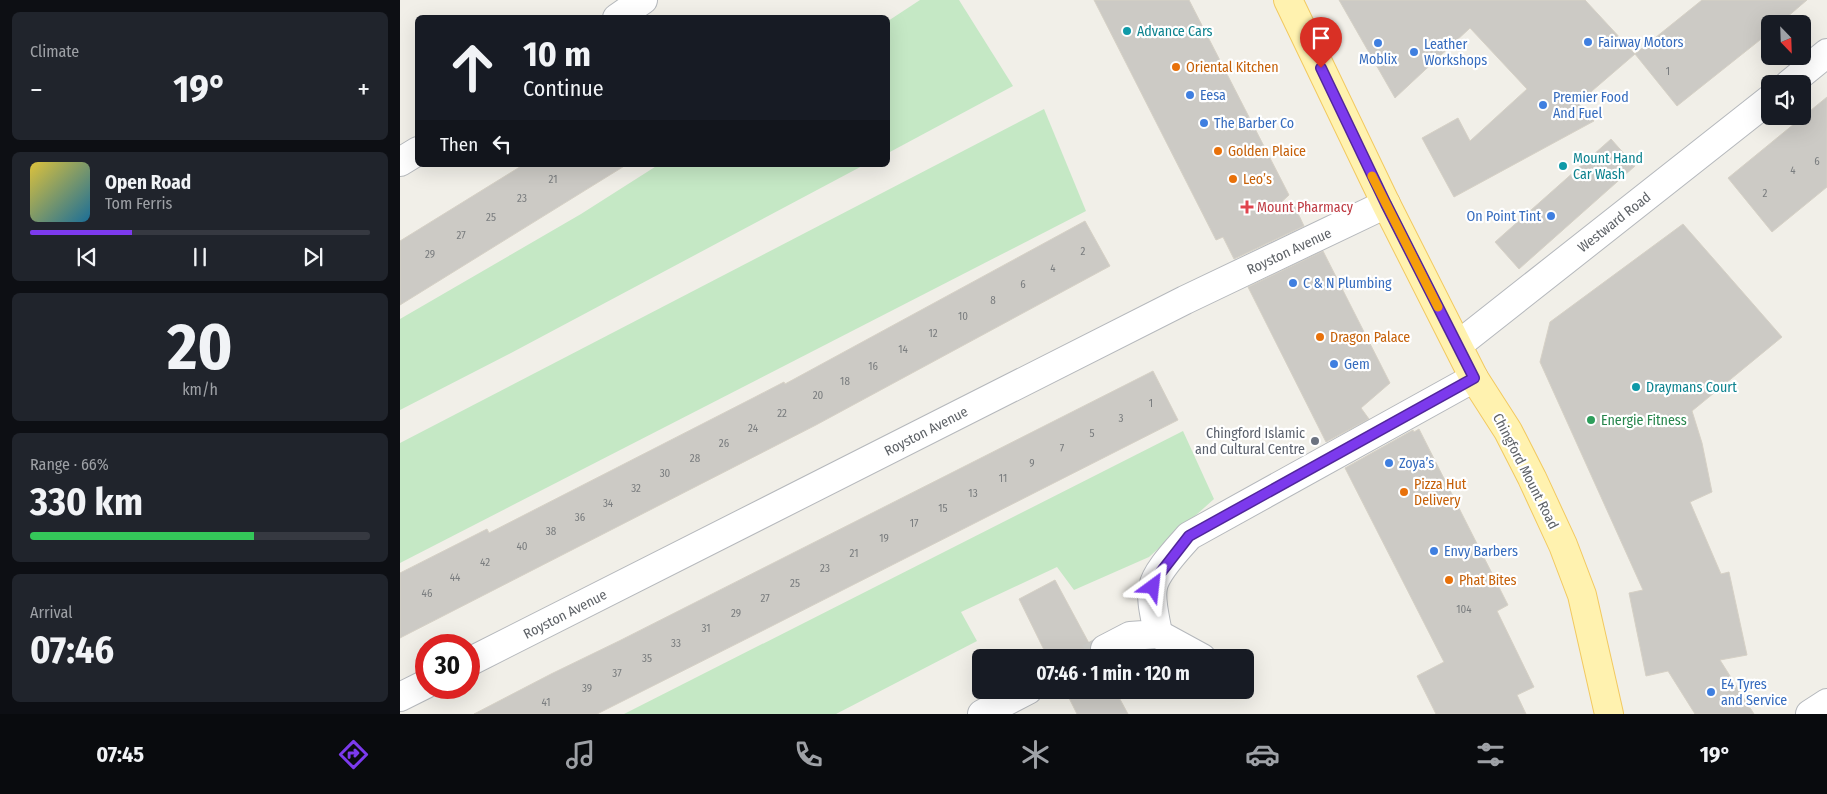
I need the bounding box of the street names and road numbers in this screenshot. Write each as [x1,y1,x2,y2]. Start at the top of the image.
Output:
street label: Westward Road [1574,189,1654,256]
street label: Royston Avenue [1244,224,1334,278]
street label: Royston Avenue [882,403,971,460]
street label: Chingford Mount Road [1489,411,1562,532]
street label: Royston Avenue [521,586,610,643]

